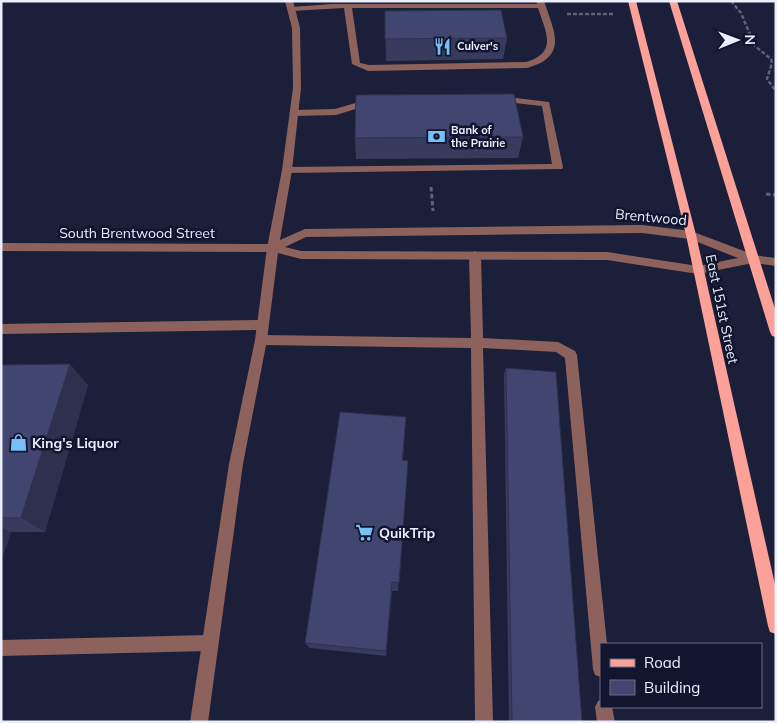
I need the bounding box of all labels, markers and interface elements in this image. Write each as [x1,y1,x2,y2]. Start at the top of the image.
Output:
north arrow [712,15,762,65]
text: N [741,34,759,45]
restaurant icon: Culver's [433,36,453,56]
place label: Culver's [457,39,499,53]
place label: Bank of the Prairie [451,123,505,150]
bank icon: Bank of the Prairie [427,126,447,146]
street label: Brentwood [614,205,688,229]
street label: South Brentwood Street [59,224,215,242]
street label: East 151st Street [702,253,742,365]
shop icon: King's Liquor [8,433,28,453]
place label: King's Liquor [32,434,119,452]
supermarket icon: QuikTrip [355,523,375,543]
place label: QuikTrip [379,524,435,542]
legend [600,643,762,708]
text: Road [644,653,681,672]
text: Building [644,678,700,697]

